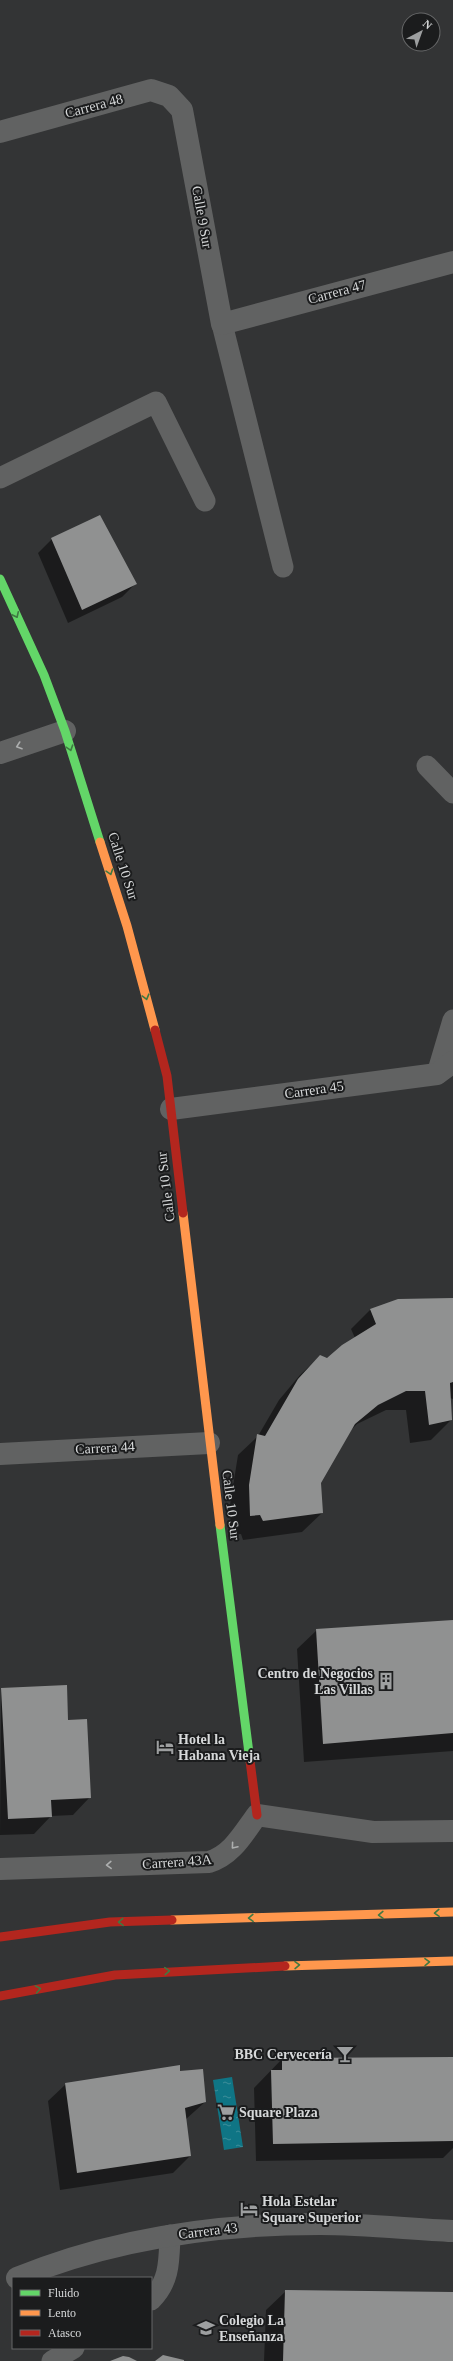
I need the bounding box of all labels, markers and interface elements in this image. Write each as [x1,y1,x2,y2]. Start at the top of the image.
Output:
north arrow [401,12,441,52]
text: N [421,17,435,32]
street label: Carrera 48 [63,91,125,121]
street label: Calle 9 Sur [189,185,215,250]
street label: Carrera 47 [306,277,368,307]
one-way arrow [12,611,20,618]
one-way arrow [16,742,23,750]
one-way arrow [66,744,74,751]
street label: Calle 10 Sur [105,830,141,902]
one-way arrow [105,868,114,875]
one-way arrow [141,993,150,1000]
street label: Carrera 45 [284,1078,344,1102]
street label: Calle 10 Sur [154,1151,178,1223]
street label: Carrera 44 [75,1439,135,1457]
street label: Calle 10 Sur [219,1469,243,1541]
place label: Centro de Negocios Las Villas [257,1666,374,1697]
building icon: Centro de Negocios Las Villas [376,1671,396,1691]
place label: Hotel la Habana Vieja [178,1732,260,1763]
hotel icon: Hotel la Habana Vieja [155,1737,175,1757]
one-way arrow [231,1842,238,1849]
street label: Carrera 43A [142,1852,213,1872]
one-way arrow [106,1861,112,1869]
one-way arrow [434,1908,440,1917]
one-way arrow [378,1910,384,1919]
one-way arrow [248,1914,254,1922]
one-way arrow [118,1917,124,1926]
one-way arrow [424,1958,430,1966]
one-way arrow [294,1961,300,1969]
one-way arrow [164,1967,170,1975]
one-way arrow [35,1985,41,1993]
bar icon: BBC Cervecería [335,2044,355,2064]
place label: BBC Cervecería [234,2047,332,2062]
supermarket icon: Square Plaza [216,2102,236,2122]
place label: Square Plaza [239,2105,318,2120]
place label: Hola Estelar Square Superior [262,2194,361,2225]
hotel icon: Hola Estelar Square Superior [239,2199,259,2219]
street label: Carrera 43 [178,2220,238,2242]
legend [12,2277,152,2349]
text: Fluido [48,2286,79,2300]
text: Lento [48,2306,76,2320]
place label: Colegio La Enseñanza [219,2313,284,2344]
school or university icon: Colegio La Enseñanza [196,2318,216,2338]
text: Atasco [48,2326,81,2340]

